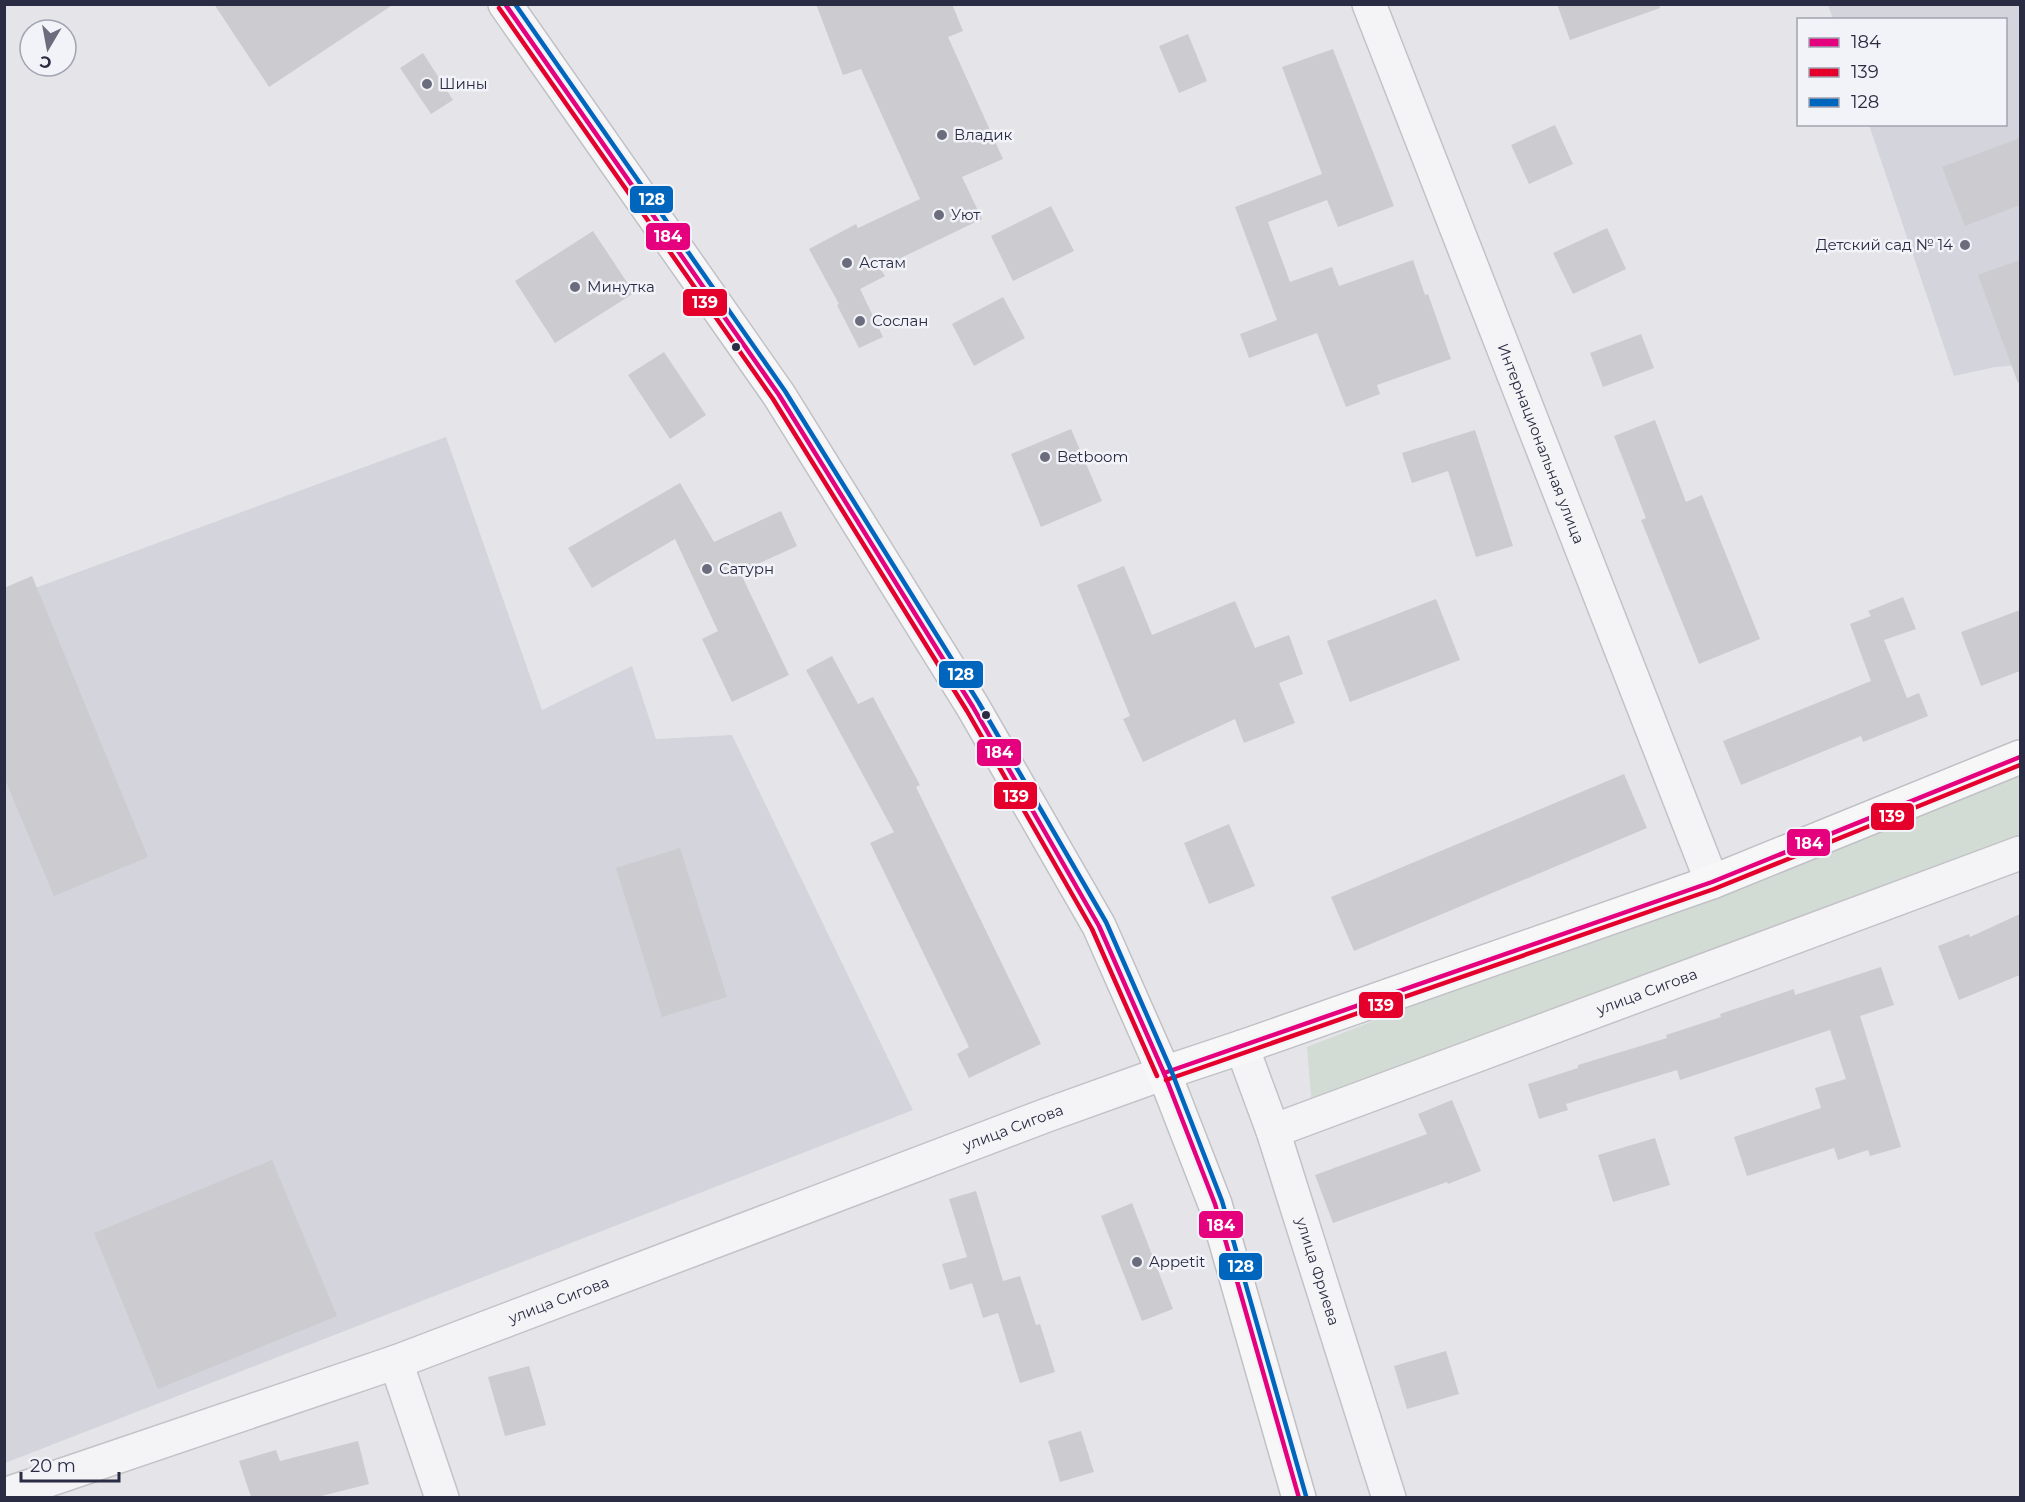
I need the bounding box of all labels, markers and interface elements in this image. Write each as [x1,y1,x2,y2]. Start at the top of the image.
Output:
north arrow [18,18,78,78]
legend [1797,18,2007,126]
text: 184 [1851,31,1881,53]
text: С [38,52,53,73]
text: 139 [1851,61,1879,83]
place label: Шины [439,74,488,93]
marker: Шины [420,77,434,91]
text: 128 [1851,91,1879,113]
place label: Владик [954,125,1013,144]
marker: Владик [935,128,949,142]
line badge: 128 [629,185,674,214]
text: 128 [639,190,665,209]
place label: Уют [951,205,981,224]
marker: Уют [932,208,946,222]
line badge: 184 [645,222,691,251]
text: 184 [654,227,682,246]
place label: Детский сад № 14 [1816,235,1953,254]
marker: Детский сад № 14 [1958,238,1972,252]
place label: Астам [859,253,906,272]
marker: Астам [840,256,854,270]
place label: Минутка [587,277,655,296]
marker: Минутка [568,280,582,294]
line badge: 139 [682,288,728,317]
text: 139 [692,293,718,312]
place label: Сослан [872,311,928,330]
marker: Сослан [853,314,867,328]
unlabelled marker [730,341,742,353]
street label: Интернациональная улица [1494,341,1589,546]
place label: Betboom [1057,447,1128,466]
marker: Betboom [1038,450,1052,464]
place label: Сатурн [719,559,774,578]
marker: Сатурн [700,562,714,576]
line badge: 128 [938,660,984,689]
text: 128 [948,665,974,684]
unlabelled marker [980,709,992,721]
line badge: 184 [976,738,1022,767]
text: 184 [985,743,1013,762]
line badge: 139 [993,781,1038,810]
text: 139 [1003,787,1029,806]
line badge: 139 [1870,802,1915,831]
text: 139 [1879,807,1905,826]
line badge: 184 [1786,828,1831,857]
text: 184 [1795,834,1823,853]
street label: улица Сигова [1593,964,1700,1019]
line badge: 139 [1358,991,1404,1019]
text: 139 [1368,996,1394,1015]
street label: улица Сигова [959,1100,1066,1155]
line badge: 184 [1198,1210,1244,1239]
street label: улица Фриева [1292,1214,1344,1328]
text: 184 [1207,1216,1235,1235]
place label: Appetit [1149,1252,1205,1271]
line badge: 128 [1218,1252,1263,1281]
marker: Appetit [1130,1255,1144,1269]
text: 128 [1228,1257,1254,1276]
street label: улица Сигова [505,1272,612,1328]
scale bar [21,1445,118,1483]
text: 20 m [30,1455,76,1477]

